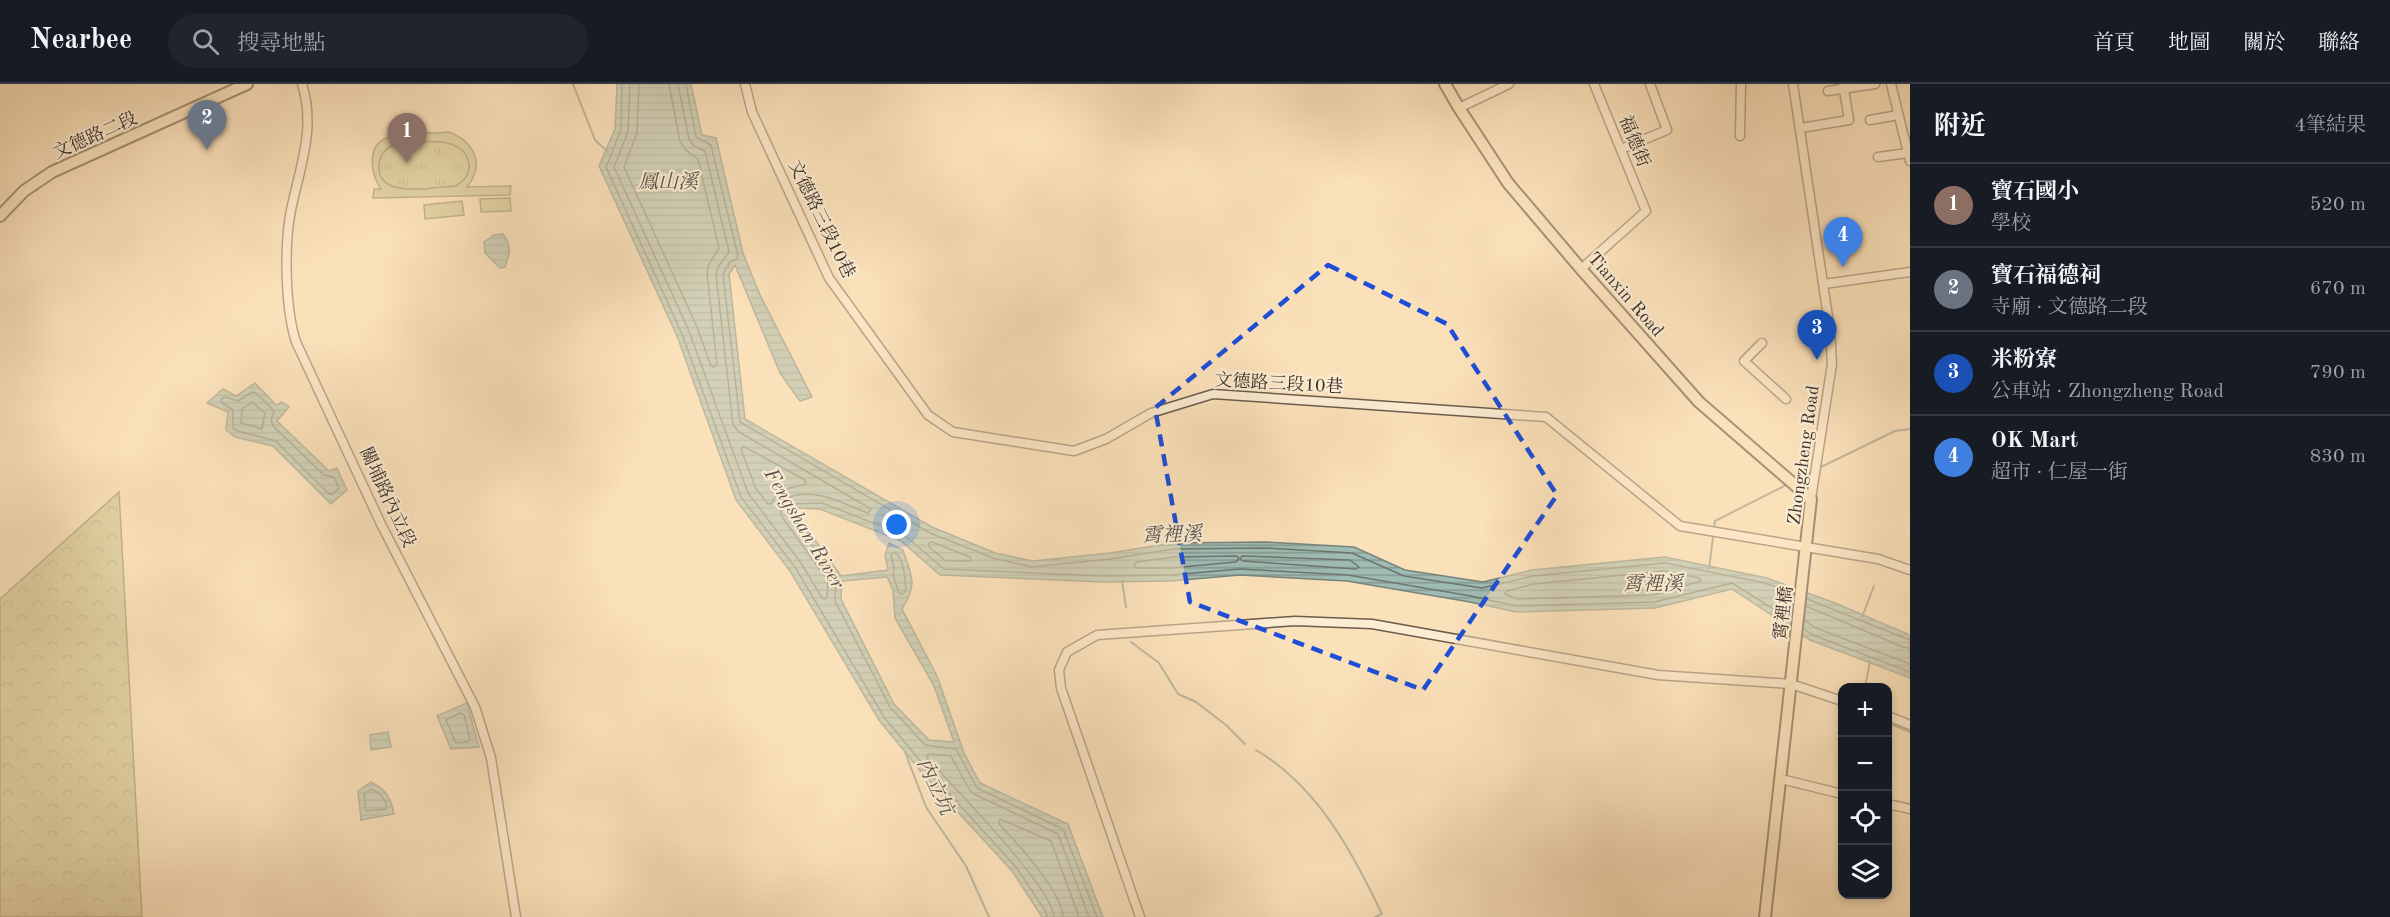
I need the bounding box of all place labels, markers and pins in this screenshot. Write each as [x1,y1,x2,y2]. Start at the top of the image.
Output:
pin: 2 [188,100,226,150]
pin: 1 [388,113,426,163]
pin: 4 [1824,218,1862,267]
pin: 3 [1798,310,1836,360]

